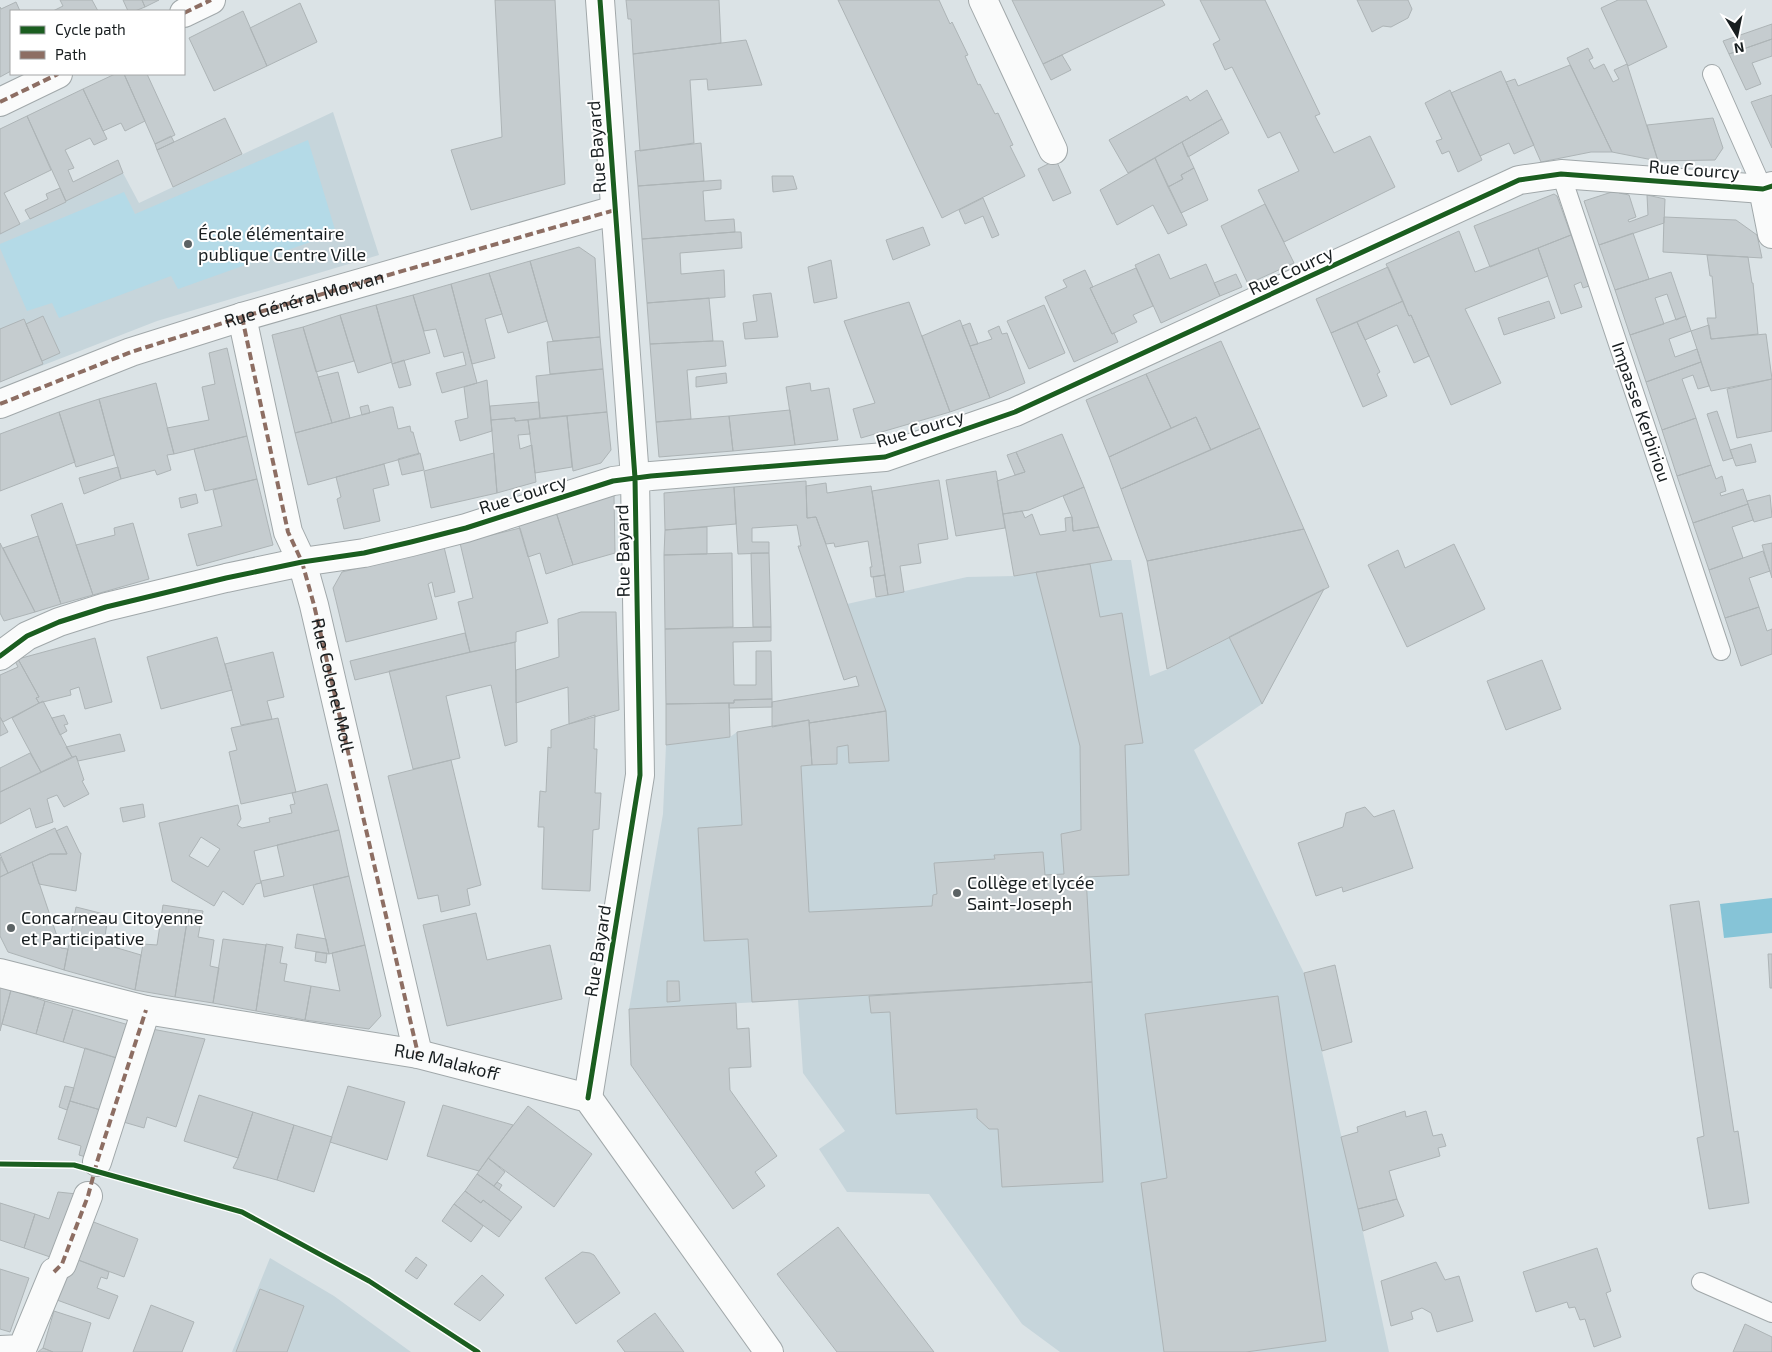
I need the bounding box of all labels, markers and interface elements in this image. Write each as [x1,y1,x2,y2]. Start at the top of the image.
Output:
legend [10,10,185,75]
north arrow [1712,10,1762,60]
text: Cycle path [55,20,126,38]
text: N [1733,39,1746,58]
text: Path [55,45,86,63]
street label: Rue Bayard [582,100,610,194]
street label: Rue Courcy [1648,155,1741,183]
place label: École élémentaire publique Centre Ville [198,222,366,265]
marker: École élémentaire publique Centre Ville [182,238,194,250]
street label: Rue Courcy [1245,241,1337,299]
street label: Rue Général Morvan [221,265,386,332]
street label: Impasse Kerbiriou [1608,339,1676,485]
street label: Rue Courcy [873,404,967,452]
street label: Rue Courcy [476,469,570,519]
street label: Rue Bayard [610,504,634,598]
street label: Rue Colonel Moll [307,616,360,755]
place label: Collège et lycée Saint-Joseph [967,871,1094,914]
marker: Collège et lycée Saint-Joseph [951,887,963,899]
street label: Rue Bayard [579,903,615,998]
place label: Concarneau Citoyenne et Participative [21,906,203,949]
marker: Concarneau Citoyenne et Participative [5,922,17,934]
street label: Rue Malakoff [393,1038,503,1085]

